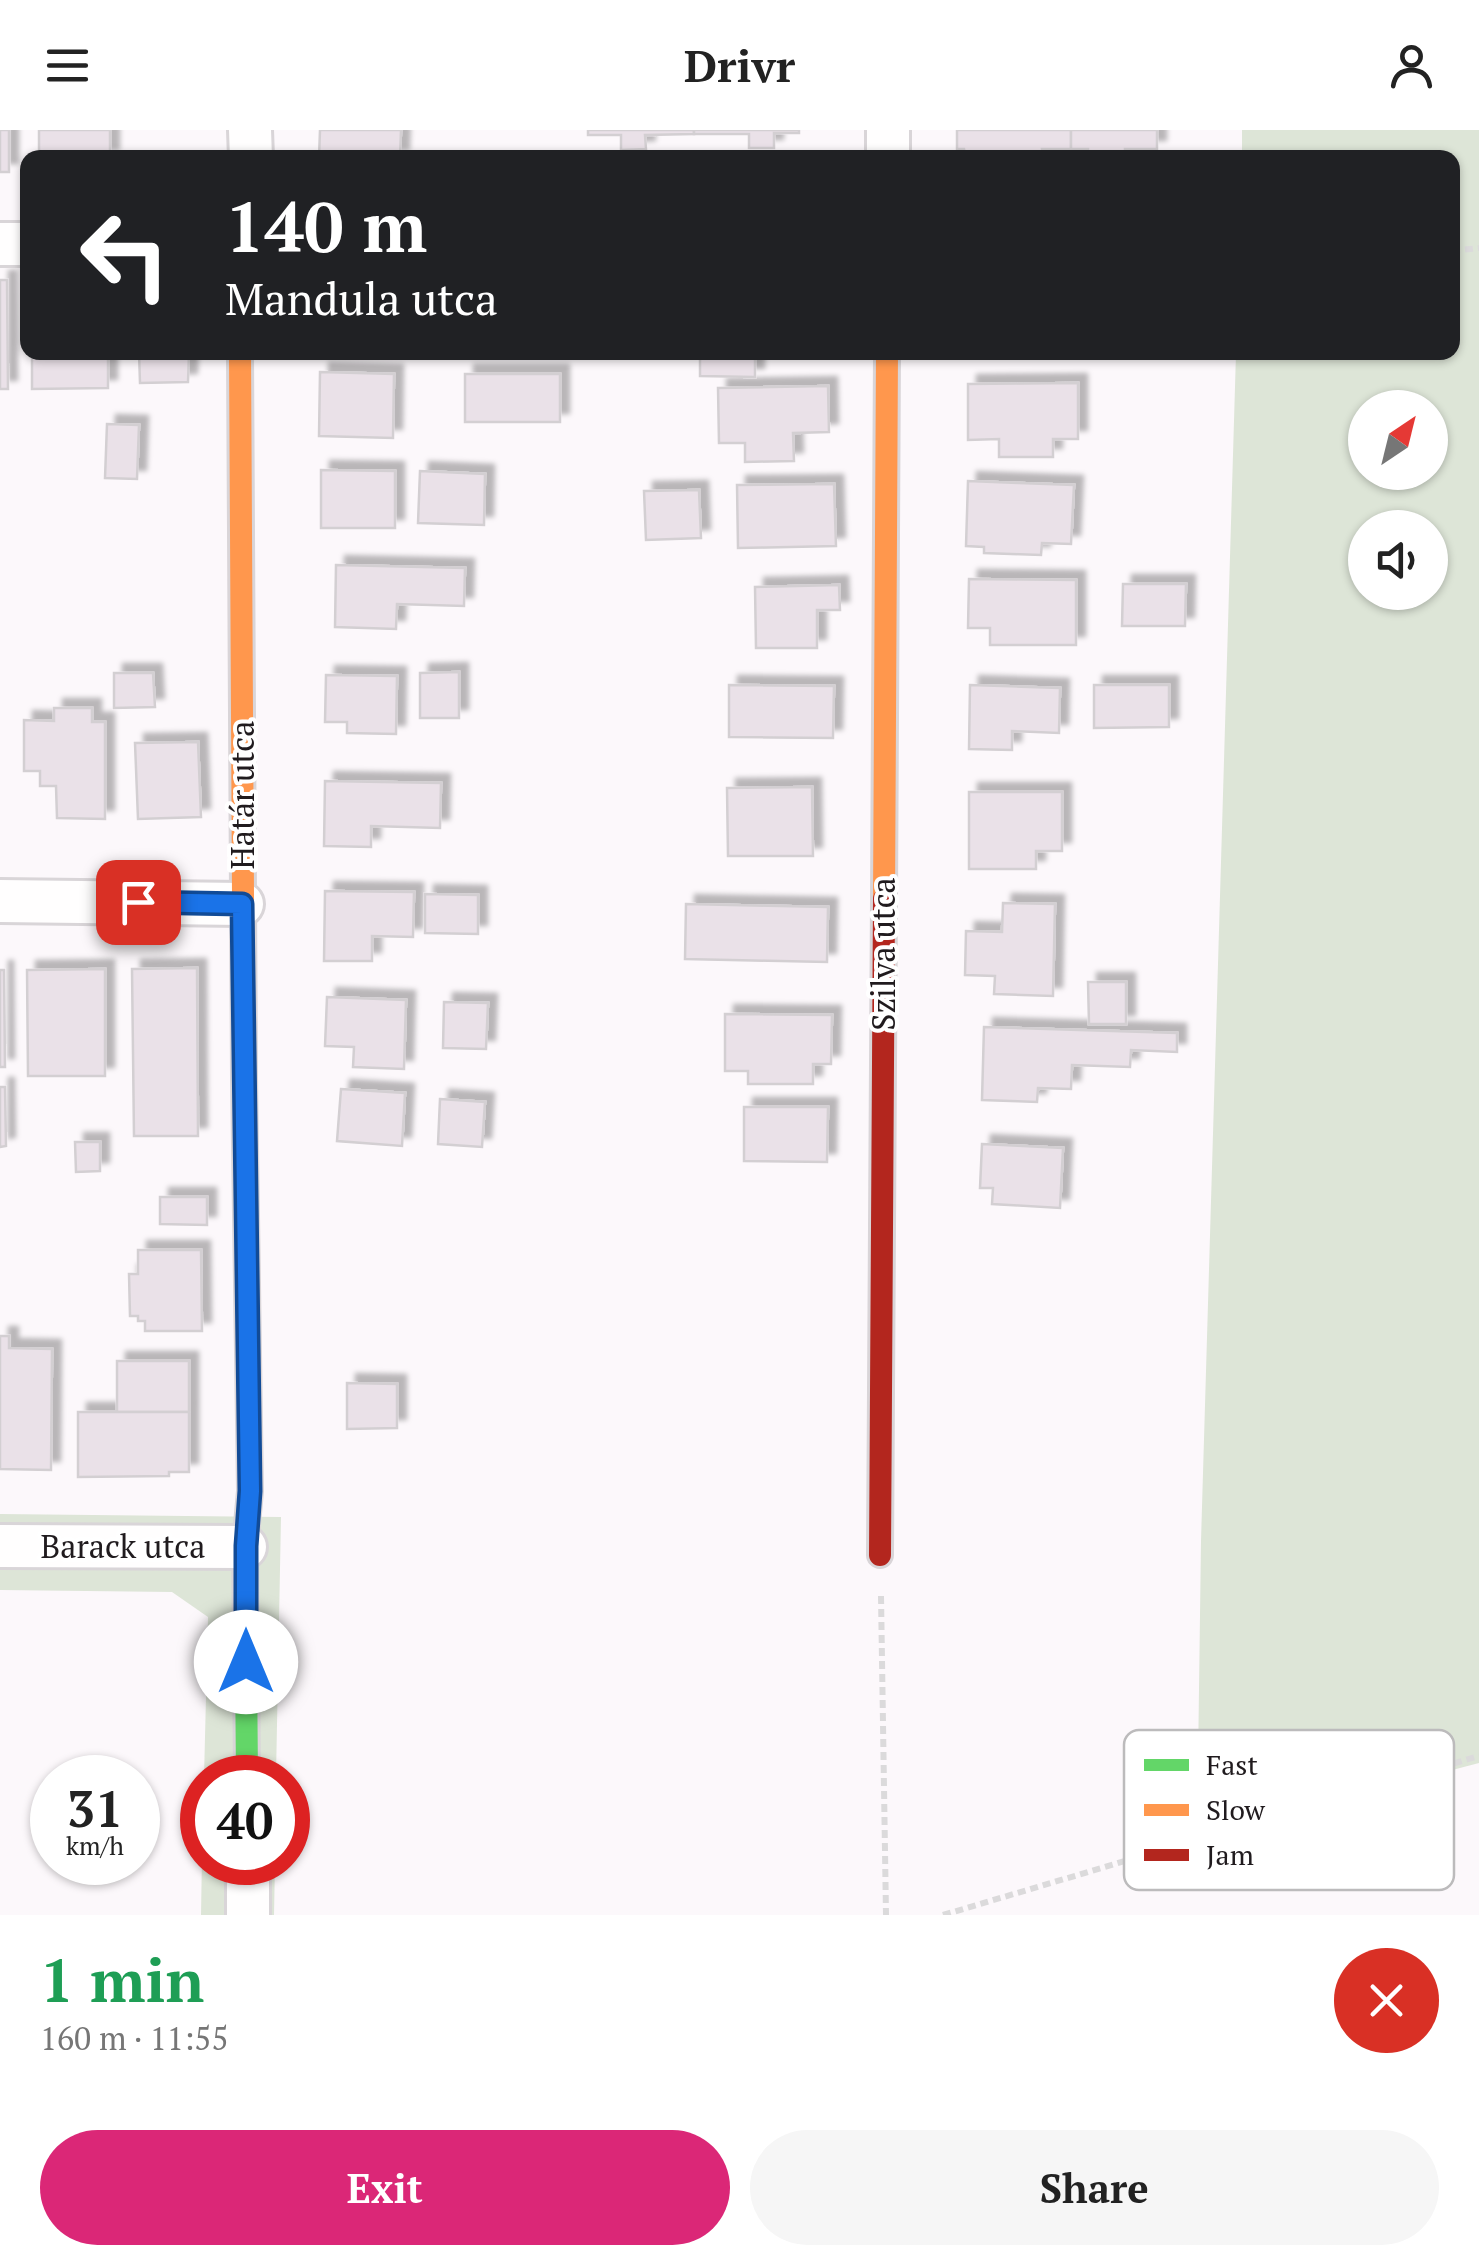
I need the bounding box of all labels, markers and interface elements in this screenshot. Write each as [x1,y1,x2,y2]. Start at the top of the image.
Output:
text: Drivr [684,35,795,95]
icon: menu [40,38,95,93]
icon: person [1384,38,1439,93]
text: 140 m [225,179,427,272]
icon: left [60,190,190,320]
text: Mandula utca [225,268,498,328]
north arrow [1348,390,1448,490]
map controls [1348,390,1448,610]
button: sound [1348,510,1448,610]
street label: Határ utca [221,721,263,869]
pin [96,860,181,945]
icon: arrive [111,875,166,930]
street label: Szilva utca [862,877,904,1031]
street label: Barack utca [41,1525,205,1567]
position arrow [194,1610,298,1714]
legend [1124,1730,1454,1890]
text: Fast [1206,1746,1258,1783]
speed limit sign: 40 [180,1755,310,1885]
text: 31 [67,1775,123,1841]
text: Slow [1206,1791,1266,1828]
text: km/h [66,1829,124,1862]
text: Jam [1206,1836,1254,1873]
text: 1 min [40,1940,204,2019]
button: close [1334,1948,1439,2053]
text: 160 m · 11:55 [40,2017,228,2059]
button: Exit [40,2130,730,2245]
button: Share [750,2130,1439,2245]

